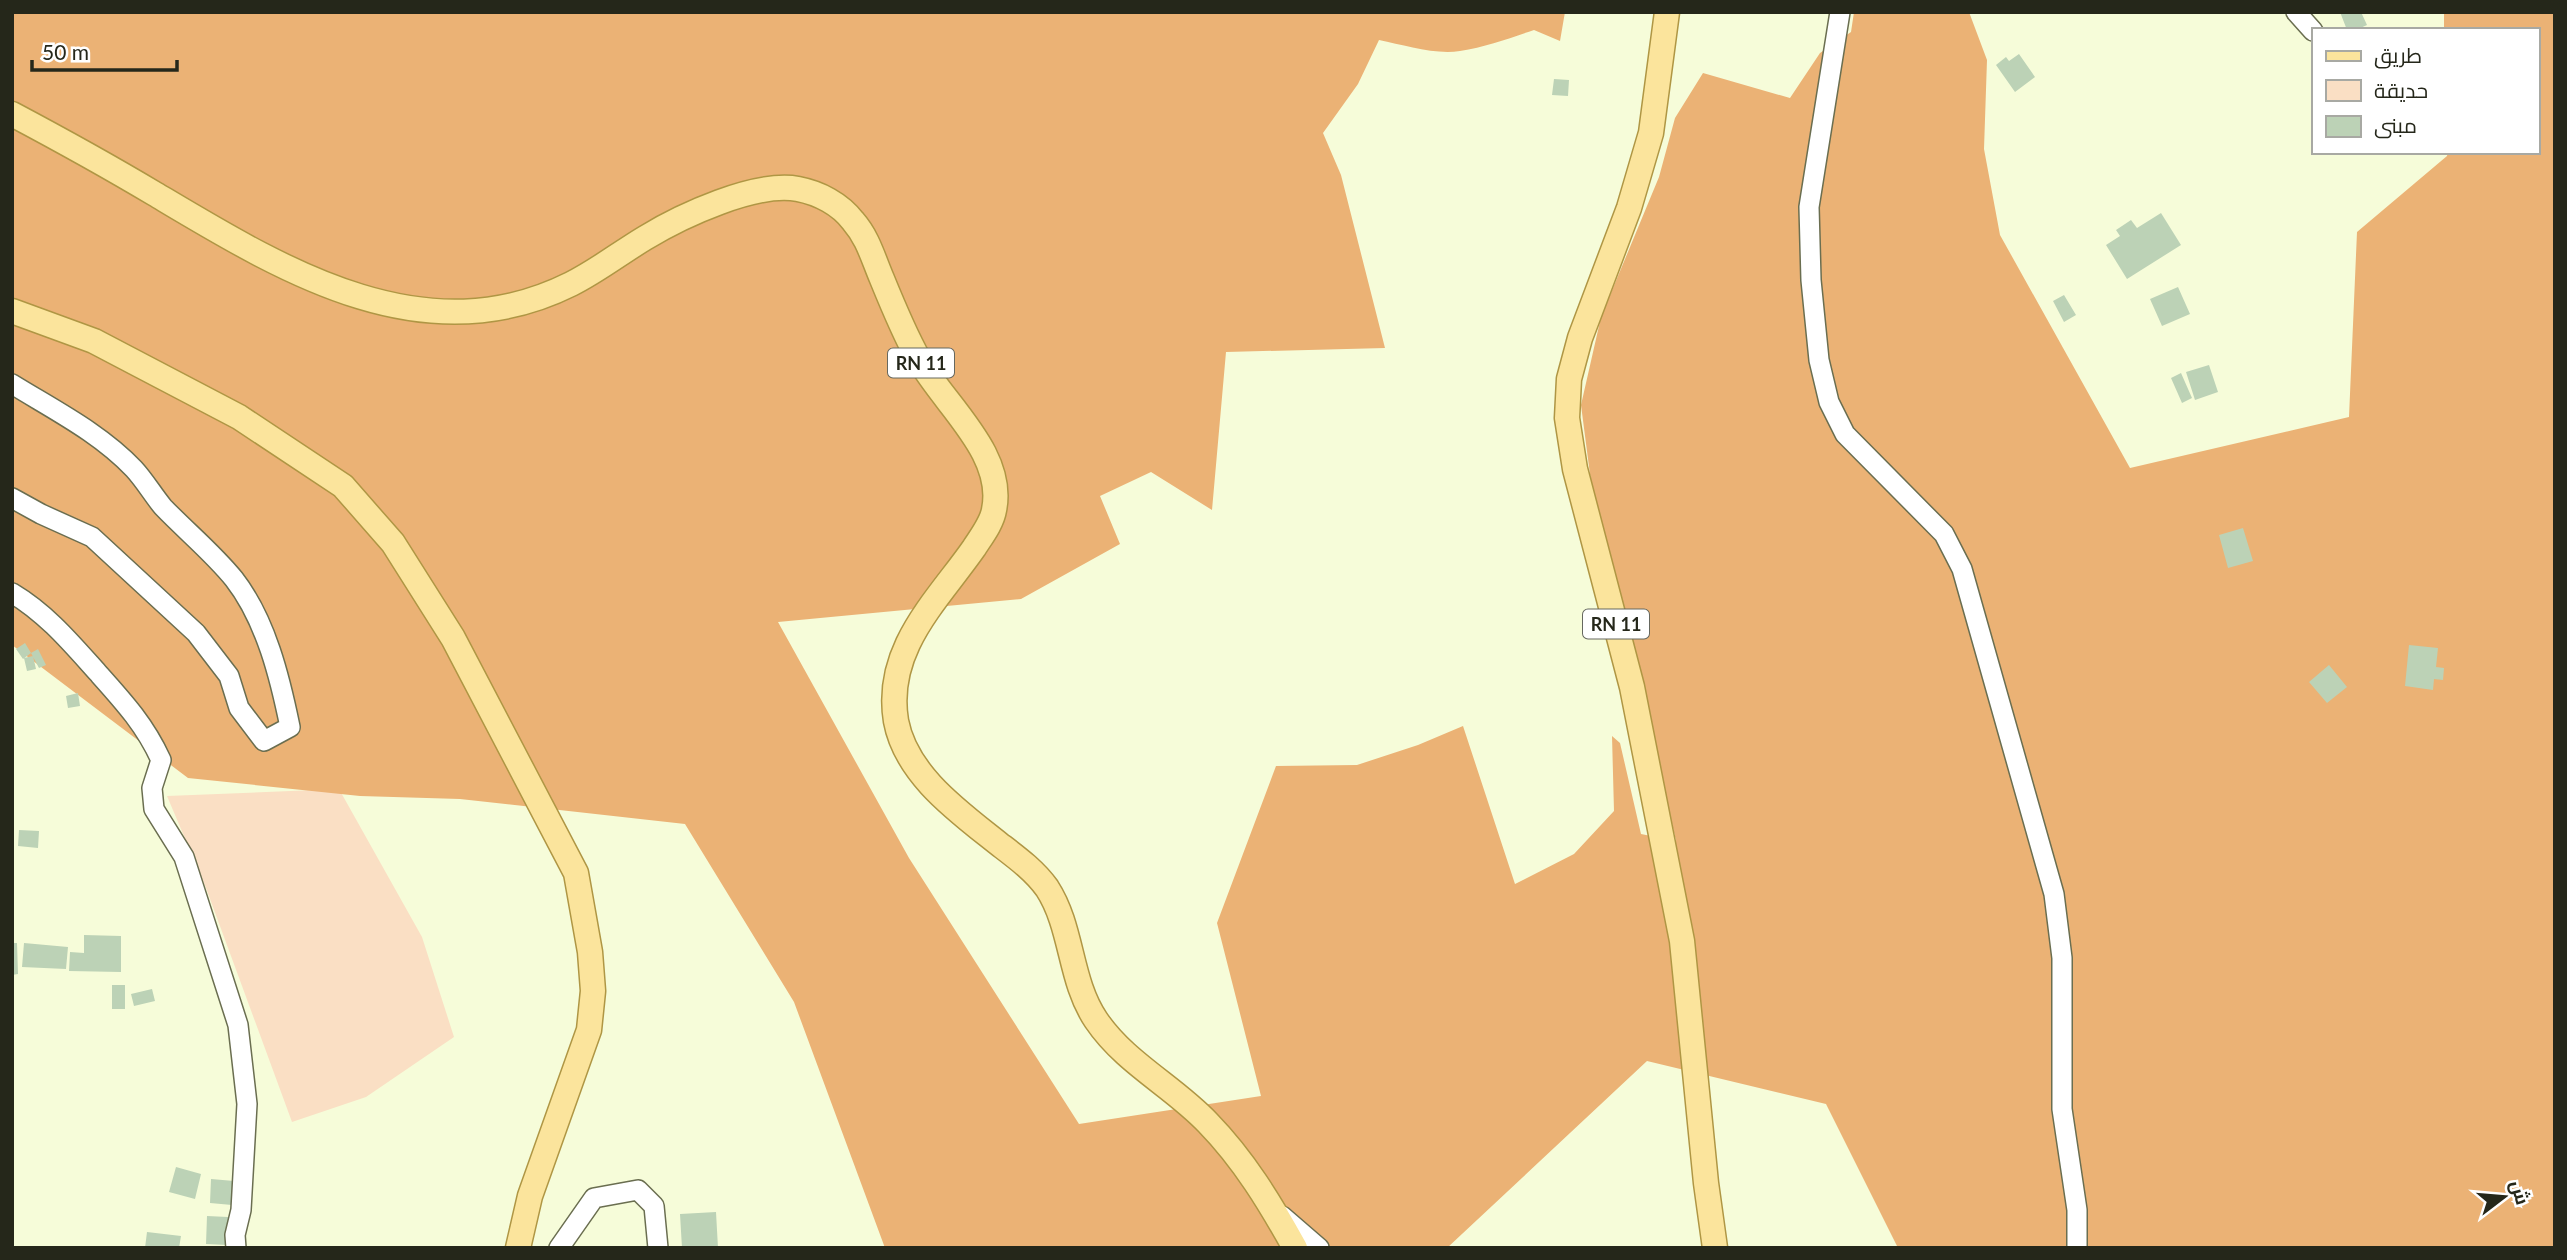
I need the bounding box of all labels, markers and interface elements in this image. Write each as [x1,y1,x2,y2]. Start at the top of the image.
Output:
scale bar [32,28,177,72]
legend [2312,28,2539,154]
text: 50 m [42,39,89,64]
text: طريق [2374,42,2422,69]
text: حديقة [2374,77,2428,102]
text: مبنى [2374,112,2417,139]
road number: RN 11 [888,348,954,377]
road number: RN 11 [1583,610,1649,638]
north arrow [2469,1162,2539,1232]
text: ش [2505,1177,2535,1207]

